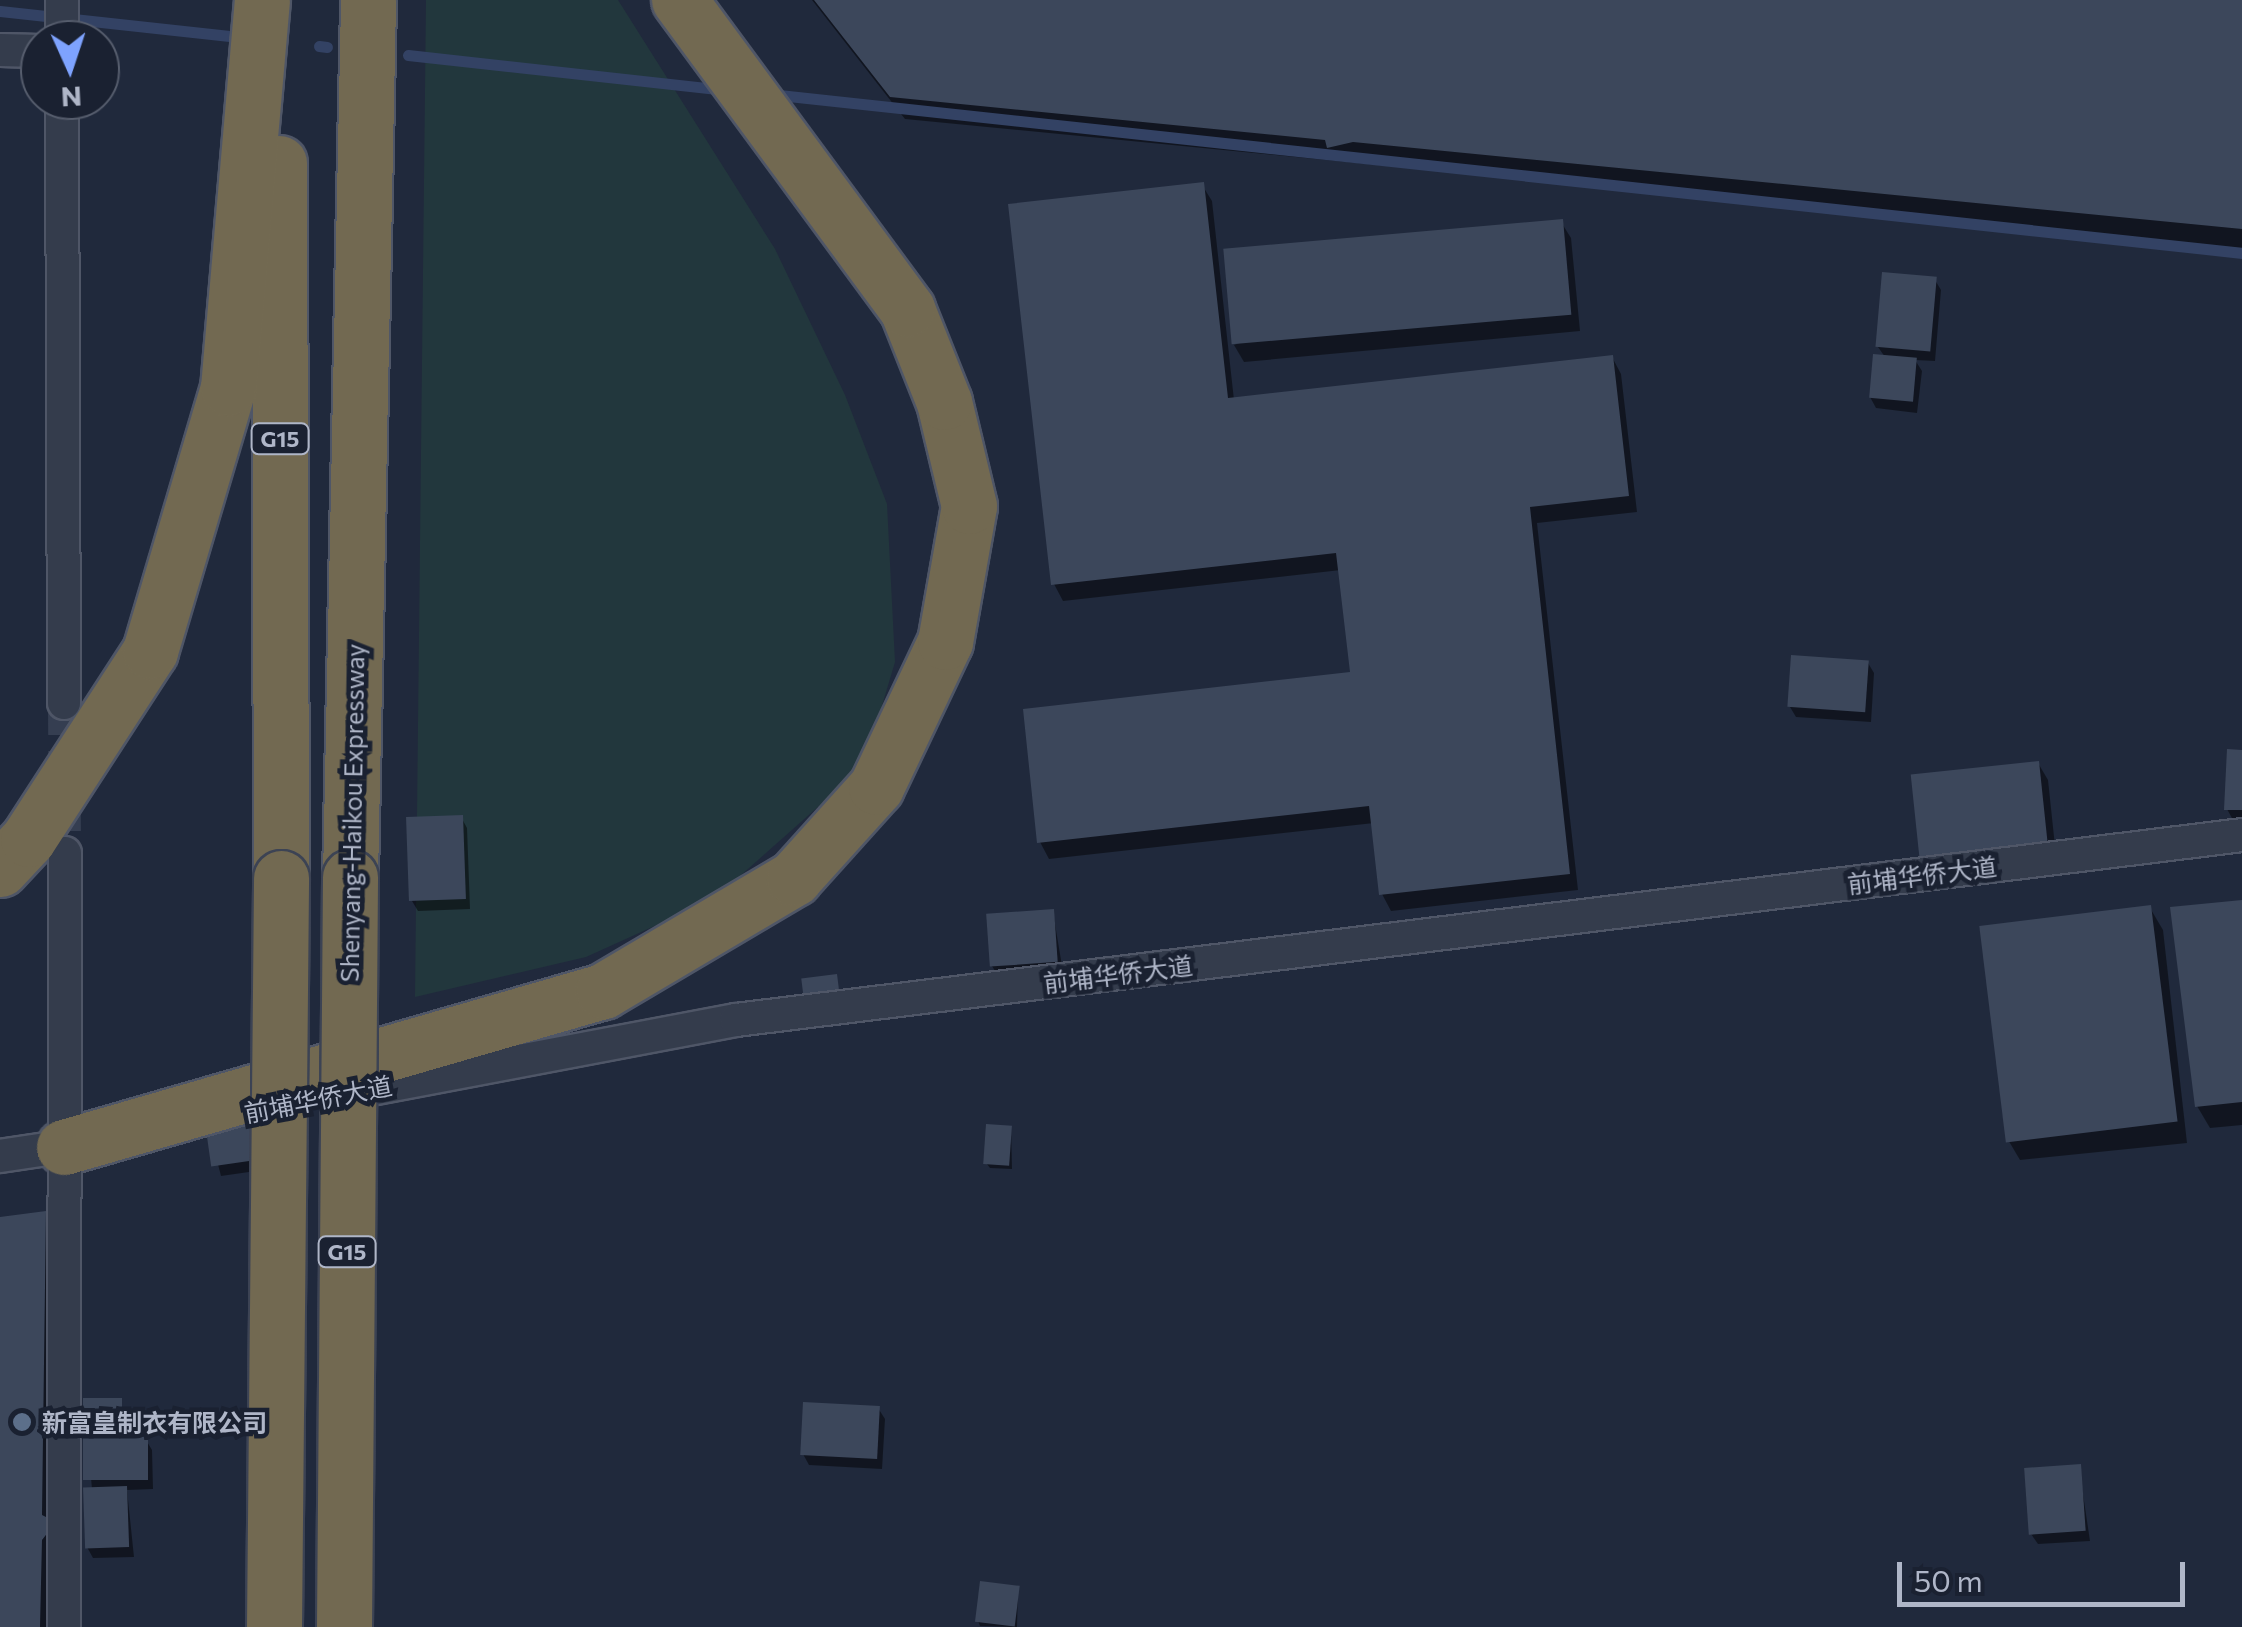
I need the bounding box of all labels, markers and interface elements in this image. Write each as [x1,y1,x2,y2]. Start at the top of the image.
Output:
north arrow [20,20,120,120]
text: N [60,80,83,115]
road number: G15 [250,422,310,456]
street label: Shenyang-Haikou Expressway [334,644,370,982]
street label: 前埔华侨大道 [1846,851,1998,899]
street label: 前埔华侨大道 [1042,950,1194,998]
street label: 前埔华侨大道 [242,1070,394,1128]
road number: G15 [317,1235,377,1269]
place label: 新富皇制衣有限公司 [42,1407,267,1437]
marker: 新富皇制衣有限公司 [11,1411,33,1433]
scale bar [1902,1542,2190,1604]
text: 50 m [1914,1561,1983,1598]

